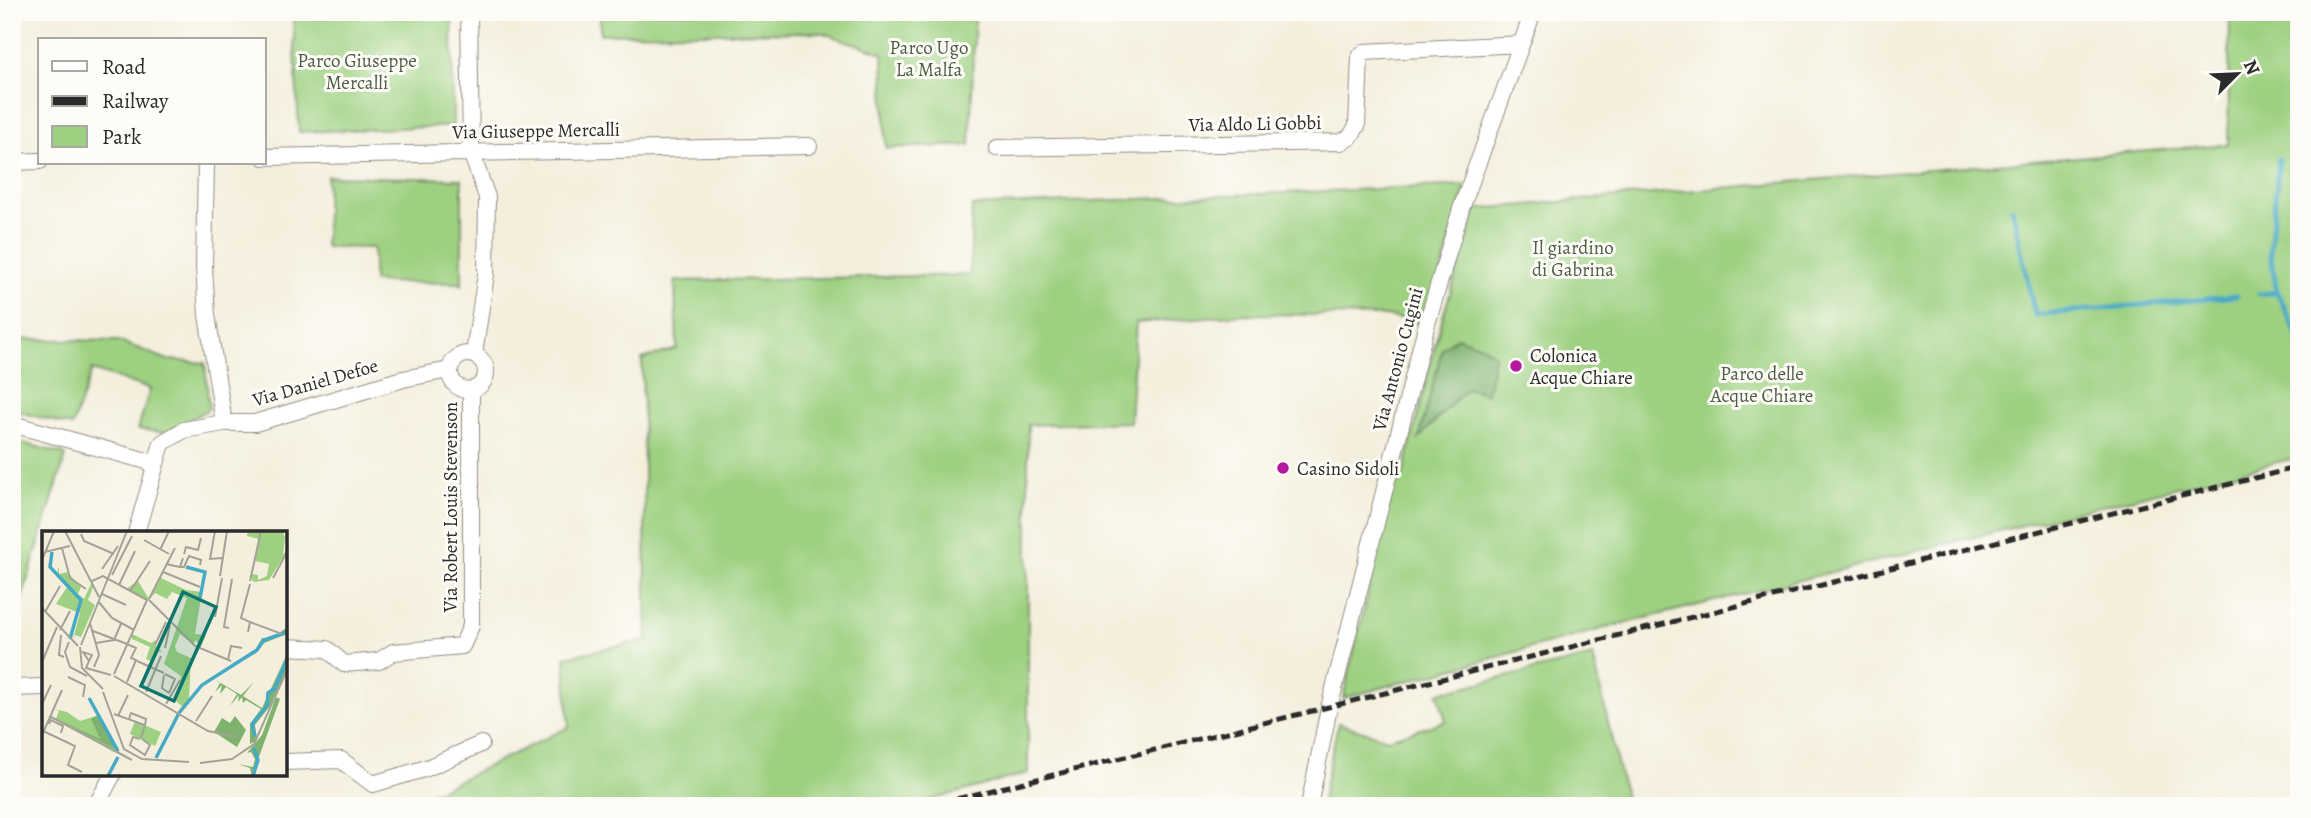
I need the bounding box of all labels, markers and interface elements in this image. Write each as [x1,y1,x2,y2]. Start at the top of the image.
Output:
park label: Parco Ugo La Malfa [890,35,968,83]
legend [38,38,266,164]
north arrow [2202,38,2272,108]
park label: Parco Giuseppe Mercalli [297,48,417,96]
text: Road [102,53,146,81]
text: N [2237,56,2266,79]
text: Railway [102,87,169,115]
street label: Via Aldo Li Gobbi [1187,110,1322,138]
street label: Via Giuseppe Mercalli [451,117,620,145]
text: Park [102,123,142,151]
park label: Il giardino di Gabrina [1532,235,1614,283]
street label: Via Antonio Cugini [1366,285,1430,435]
place label: Colonica Acque Chiare [1529,343,1633,391]
street label: Via Daniel Defoe [249,353,381,414]
marker: Colonica Acque Chiare [1508,358,1524,374]
park label: Parco delle Acque Chiare [1710,361,1813,409]
street label: Via Robert Louis Stevenson [438,402,464,613]
place label: Casino Sidoli [1297,456,1399,482]
marker: Casino Sidoli [1275,460,1291,476]
inset map [42,531,287,776]

